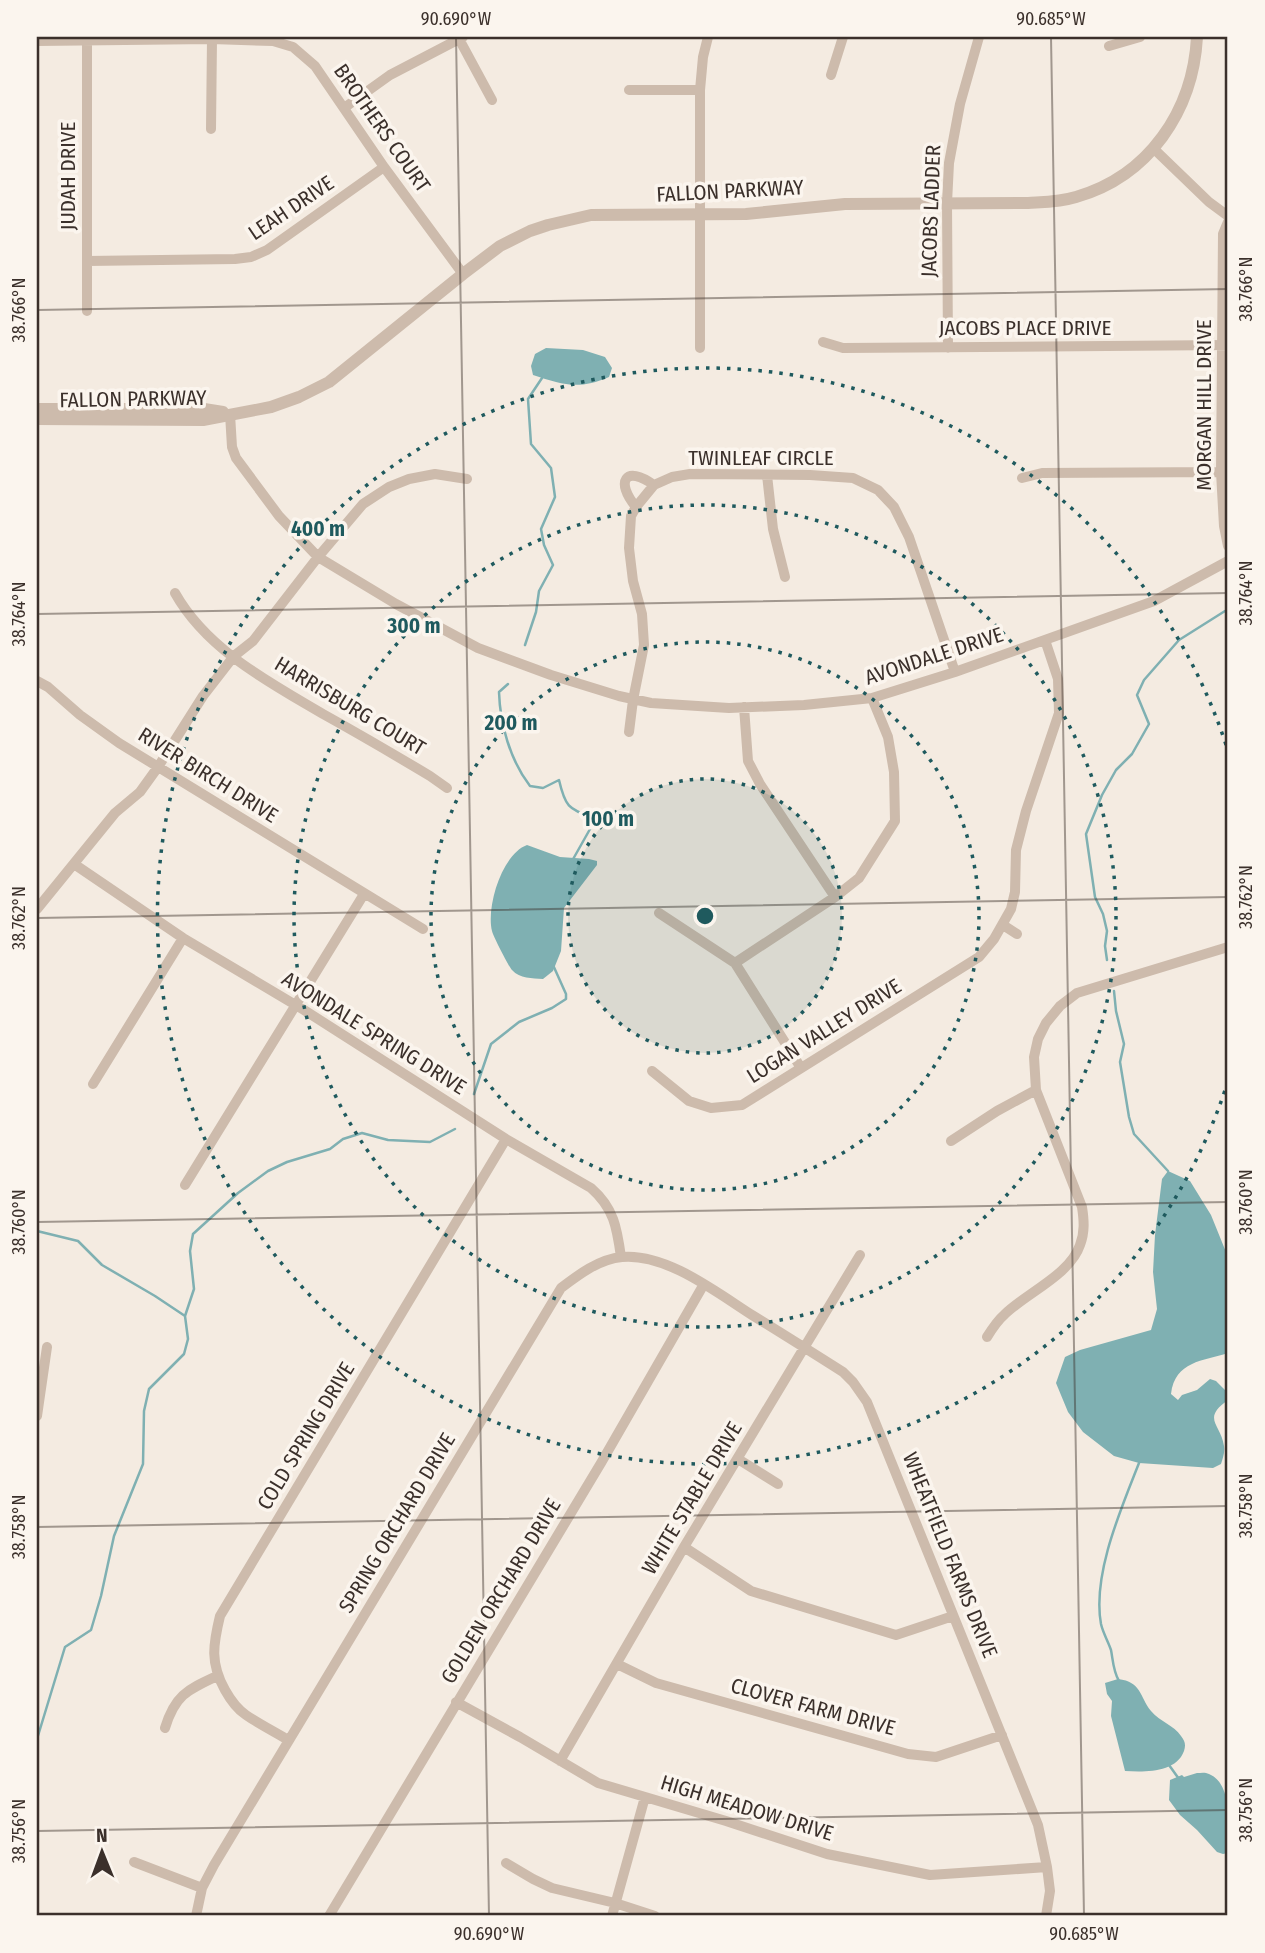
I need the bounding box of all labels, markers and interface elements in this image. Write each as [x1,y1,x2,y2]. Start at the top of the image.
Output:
text: 90.690°W [421,8,492,30]
text: 90.685°W [1016,8,1086,30]
street label: BROTHERS COURT [328,59,436,197]
street label: JUDAH DRIVE [55,122,81,230]
street label: JACOBS LADDER [916,144,946,278]
street label: LEAH DRIVE [243,170,339,246]
street label: FALLON PARKWAY [656,174,805,208]
text: 38.766°N [1235,257,1257,321]
text: 38.766°N [8,278,30,342]
street label: JACOBS PLACE DRIVE [939,315,1111,341]
street label: MORGAN HILL DRIVE [1191,319,1217,491]
street label: FALLON PARKWAY [59,385,207,413]
street label: TWINLEAF CIRCLE [688,445,834,471]
text: 400 m [291,516,345,542]
text: 38.764°N [1235,561,1257,625]
text: 38.764°N [8,582,30,646]
text: 300 m [386,613,441,639]
street label: AVONDALE DRIVE [861,621,1007,691]
street label: HARRISBURG COURT [270,651,430,761]
text: 200 m [483,710,538,736]
street label: RIVER BIRCH DRIVE [133,722,283,829]
text: 100 m [582,806,634,832]
text: 38.762°N [1235,865,1257,929]
text: 38.762°N [8,886,30,950]
centre of rings [693,904,717,928]
street label: AVONDALE SPRING DRIVE [277,966,471,1100]
street label: LOGAN VALLEY DRIVE [742,973,906,1089]
text: 38.760°N [1235,1169,1257,1235]
text: 38.760°N [8,1189,30,1255]
street label: COLD SPRING DRIVE [252,1357,360,1515]
street label: WHITE STABLE DRIVE [636,1417,748,1579]
street label: SPRING ORCHARD DRIVE [333,1428,461,1618]
street label: WHEATFIELD FARMS DRIVE [897,1448,1003,1662]
text: 38.758°N [1235,1474,1257,1538]
street label: GOLDEN ORCHARD DRIVE [435,1494,567,1688]
text: 38.758°N [8,1495,30,1559]
street label: CLOVER FARM DRIVE [728,1673,898,1741]
street label: HIGH MEADOW DRIVE [657,1769,837,1847]
text: 38.756°N [1235,1778,1257,1842]
text: 38.756°N [8,1799,30,1863]
north arrow [66,1816,136,1886]
text: N [96,1824,108,1847]
text: 90.690°W [454,1923,525,1945]
text: 90.685°W [1049,1923,1119,1945]

